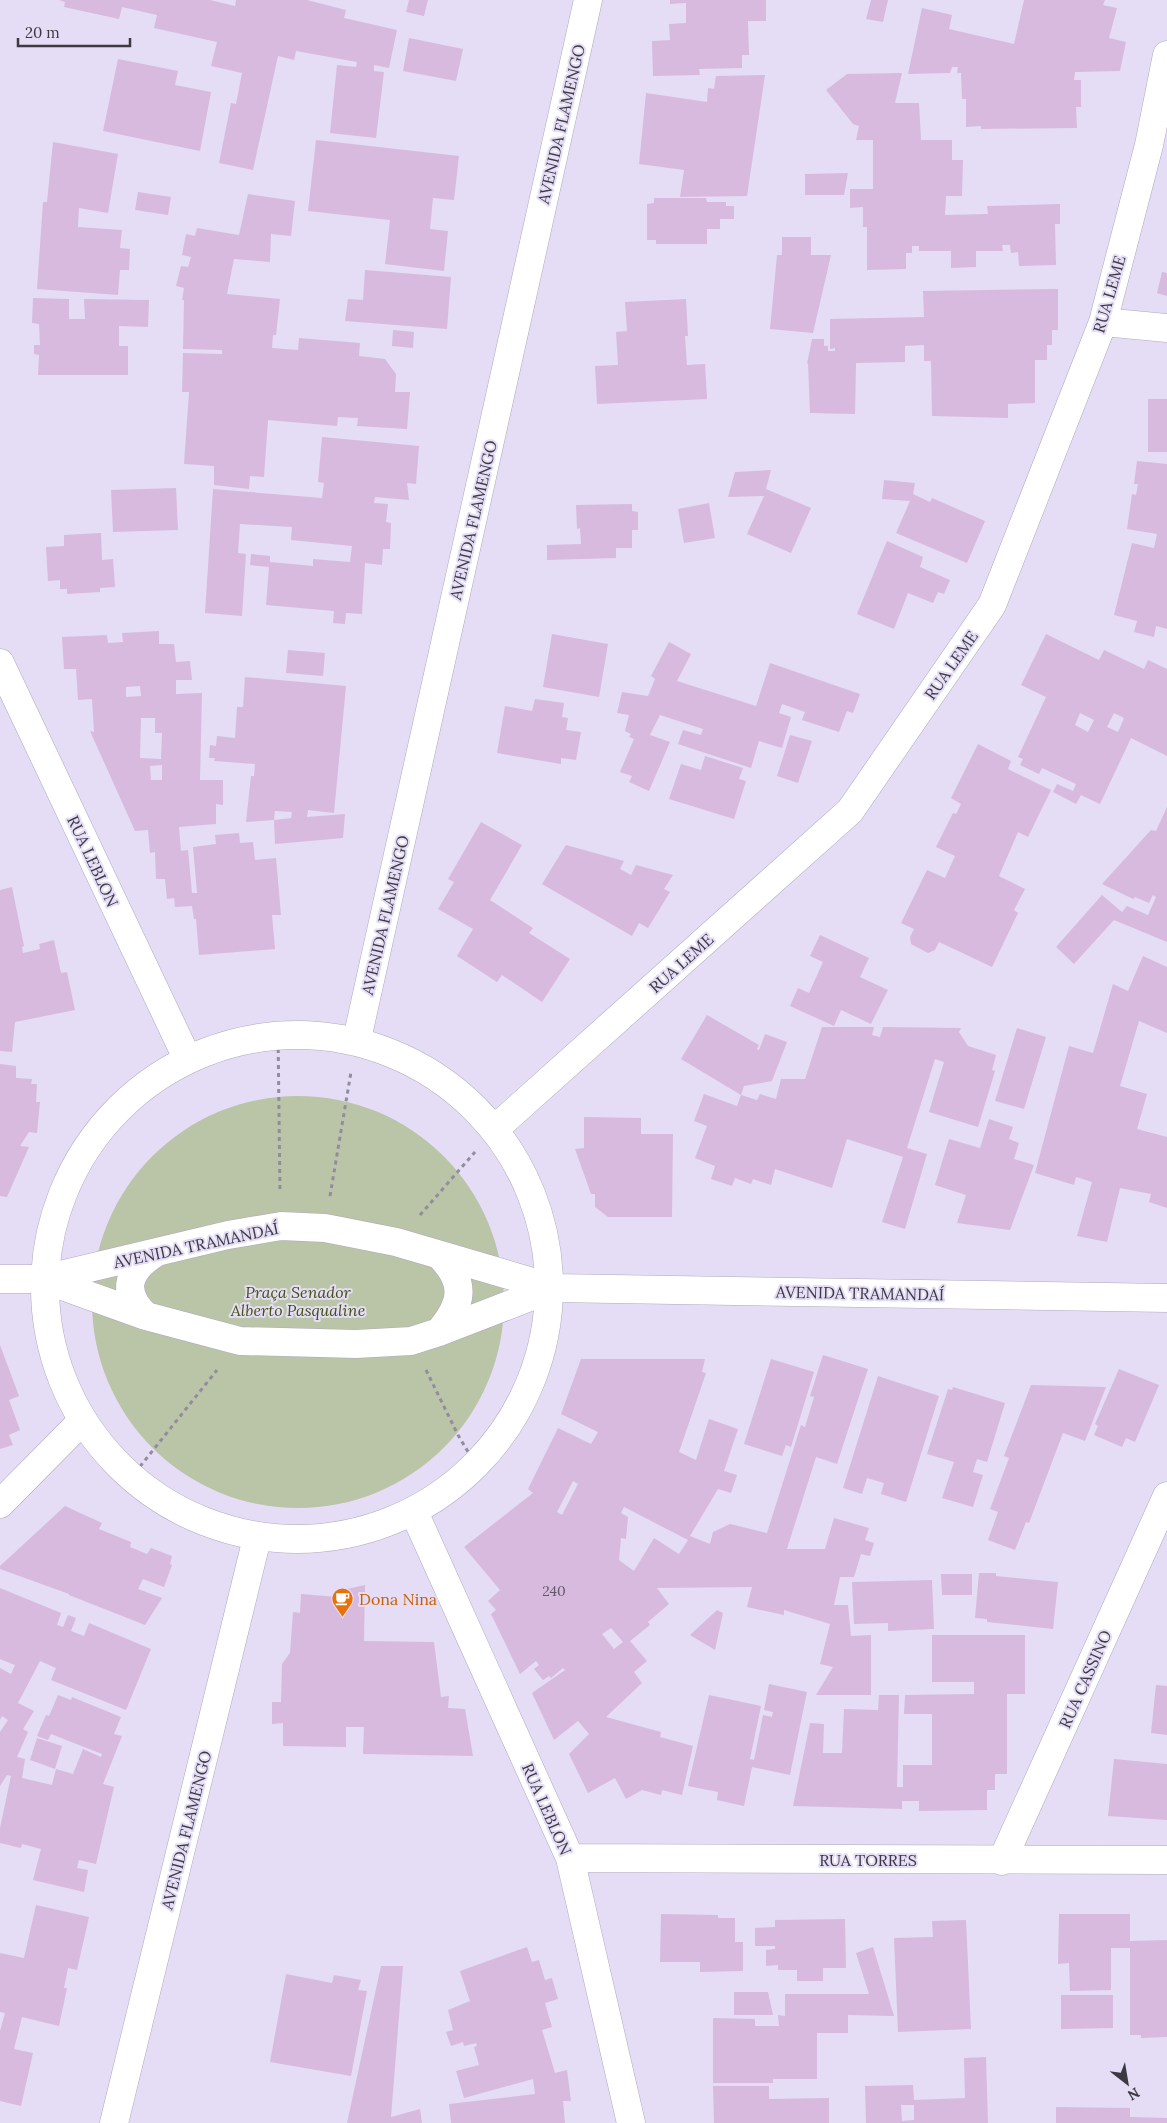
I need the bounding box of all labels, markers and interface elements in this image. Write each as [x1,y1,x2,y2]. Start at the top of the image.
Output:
scale bar [18,15,130,47]
text: 20 m [25,23,60,42]
street label: AVENIDA FLAMENGO [533,42,589,207]
street label: RUA LEME [1088,253,1130,335]
street label: AVENIDA FLAMENGO [445,438,501,603]
street label: RUA LEME [920,627,982,703]
street label: RUA LEBLON [63,812,123,910]
street label: AVENIDA FLAMENGO [357,833,413,998]
street label: RUA LEME [645,929,717,997]
street label: AVENIDA TRAMANDAÍ [111,1218,281,1272]
park label: Praça Senador Alberto Pasqualine [230,1282,366,1320]
street label: AVENIDA TRAMANDAÍ [775,1282,945,1304]
house number: 240 [542,1582,566,1600]
cafe icon: Dona Nina [331,1587,355,1618]
place label: Dona Nina [359,1589,437,1609]
street label: RUA CASSINO [1054,1627,1116,1731]
street label: AVENIDA FLAMENGO [156,1749,215,1912]
street label: RUA LEBLON [518,1760,576,1858]
street label: RUA TORRES [819,1850,917,1870]
north arrow [1102,2058,1152,2108]
text: N [1124,2084,1143,2105]

